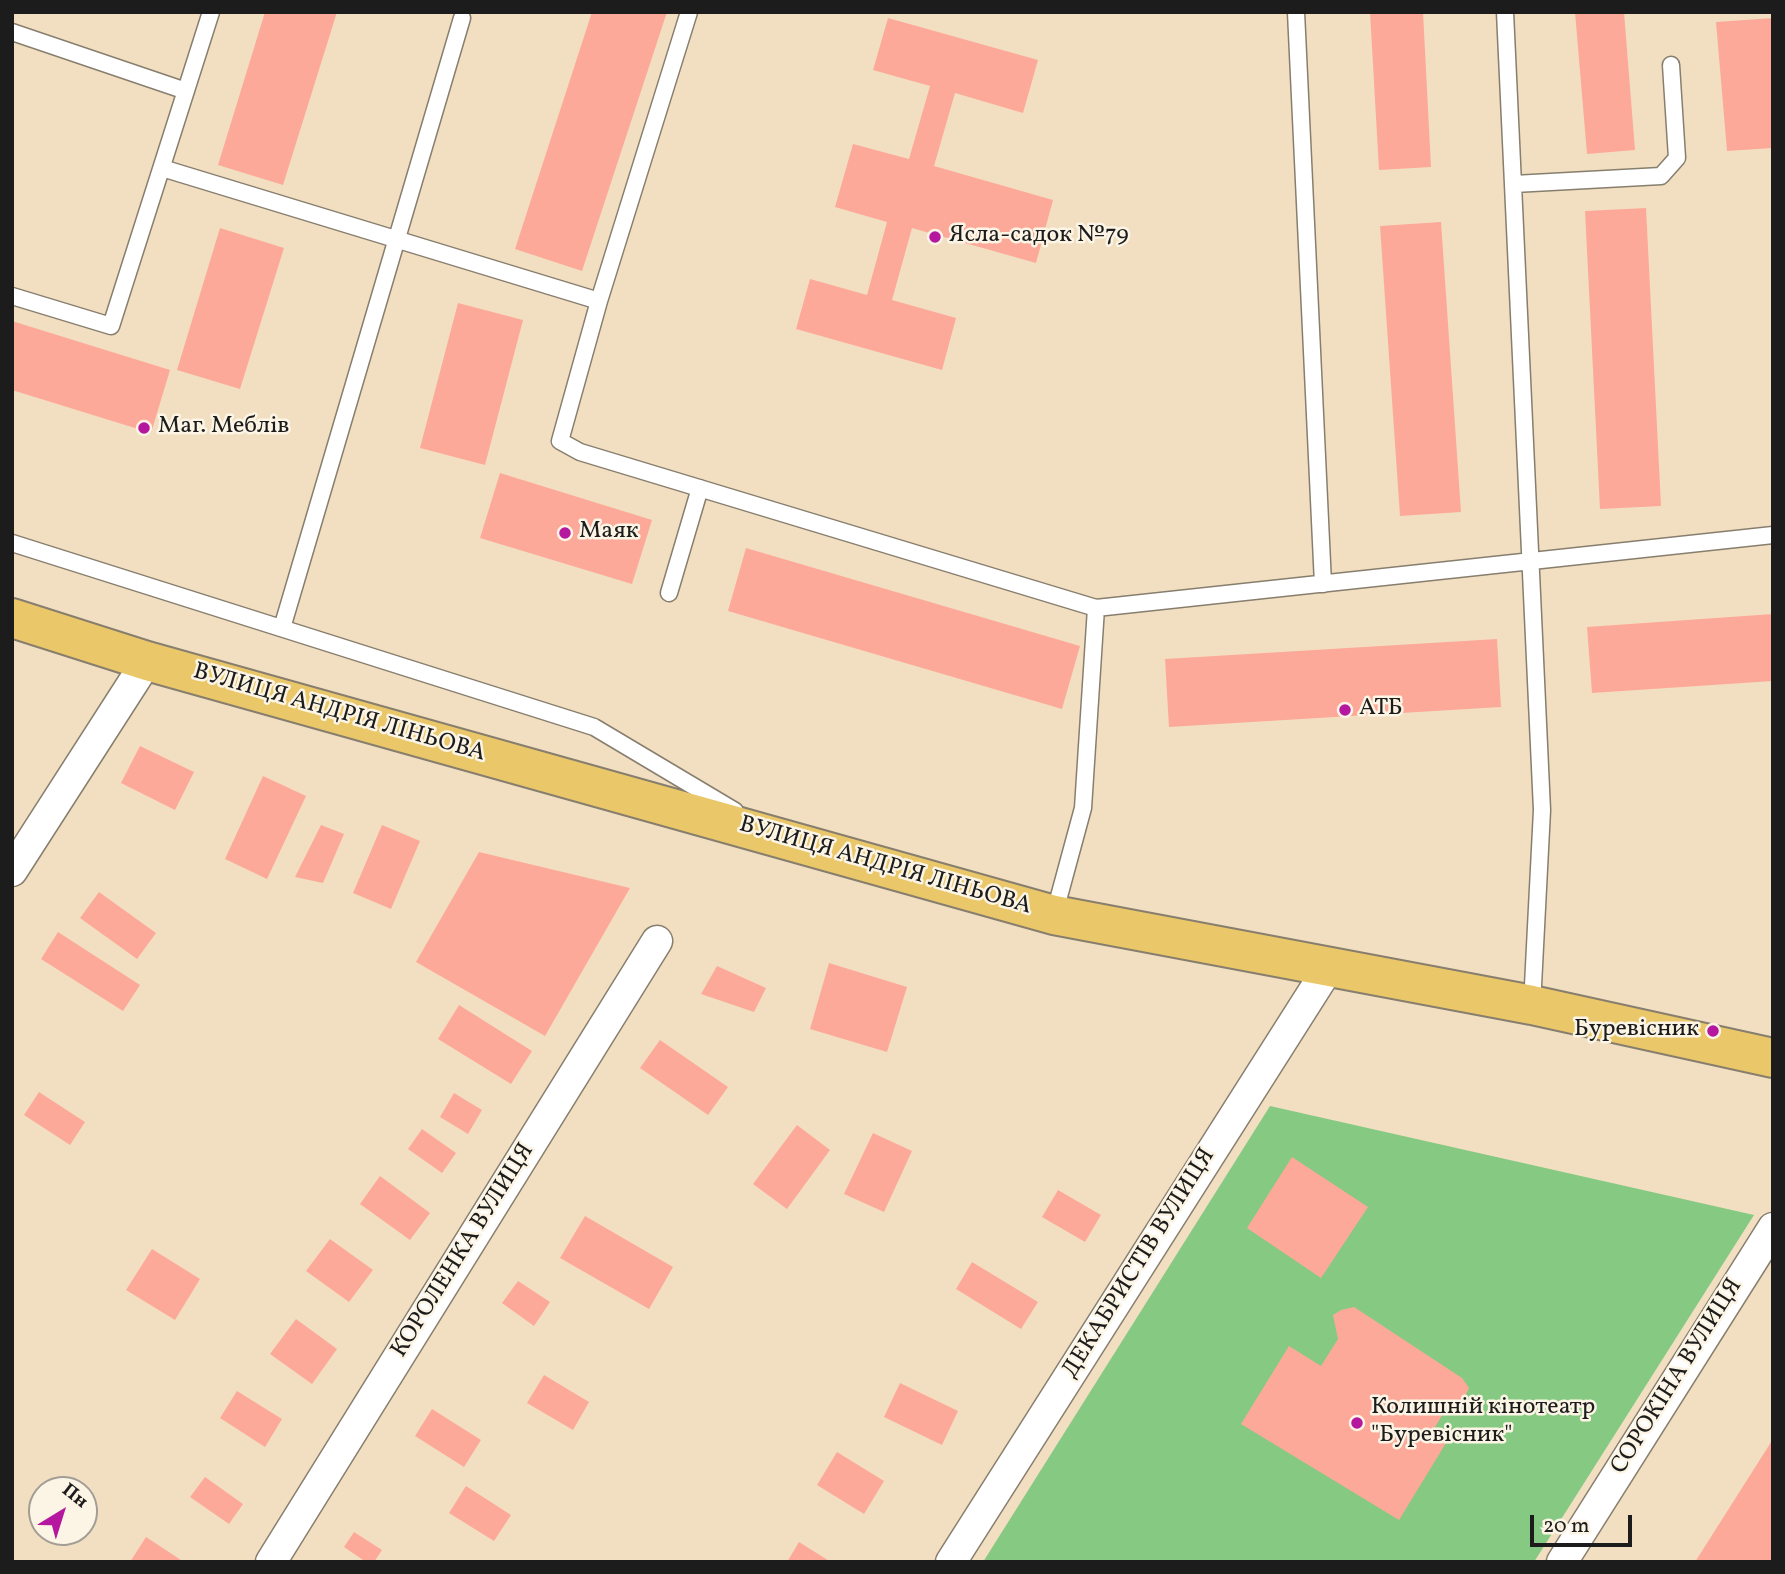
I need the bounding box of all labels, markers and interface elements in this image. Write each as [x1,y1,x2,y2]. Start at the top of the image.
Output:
place label: Ясла-садок №79 [949,223,1129,251]
marker: Ясла-садок №79 [927,229,943,245]
place label: Маг. Меблів [158,414,290,442]
marker: Маг. Меблів [136,420,152,436]
place label: Маяк [579,519,639,547]
marker: Маяк [557,525,573,541]
street label: ВУЛИЦЯ АНДРІЯ ЛІНЬОВА [190,658,488,770]
place label: АТБ [1359,696,1402,724]
marker: АТБ [1337,702,1353,718]
street label: ВУЛИЦЯ АНДРІЯ ЛІНЬОВА [736,811,1034,923]
place label: Буревісник [1574,1017,1699,1045]
marker: Буревісник [1705,1023,1721,1039]
street label: КОРОЛЕНКА ВУЛИЦЯ [386,1139,542,1363]
street label: ДЕКАБРИСТІВ ВУЛИЦЯ [1057,1144,1223,1384]
street label: СОРОКІНА ВУЛИЦЯ [1606,1274,1750,1480]
place label: Колишній кінотеатр "Буревісник" [1371,1395,1595,1451]
marker: Колишній кінотеатр "Буревісник" [1349,1415,1365,1431]
north arrow [28,1476,98,1546]
text: Пн [56,1477,93,1515]
scale bar [1533,1500,1634,1544]
text: 20 m [1543,1512,1589,1541]

